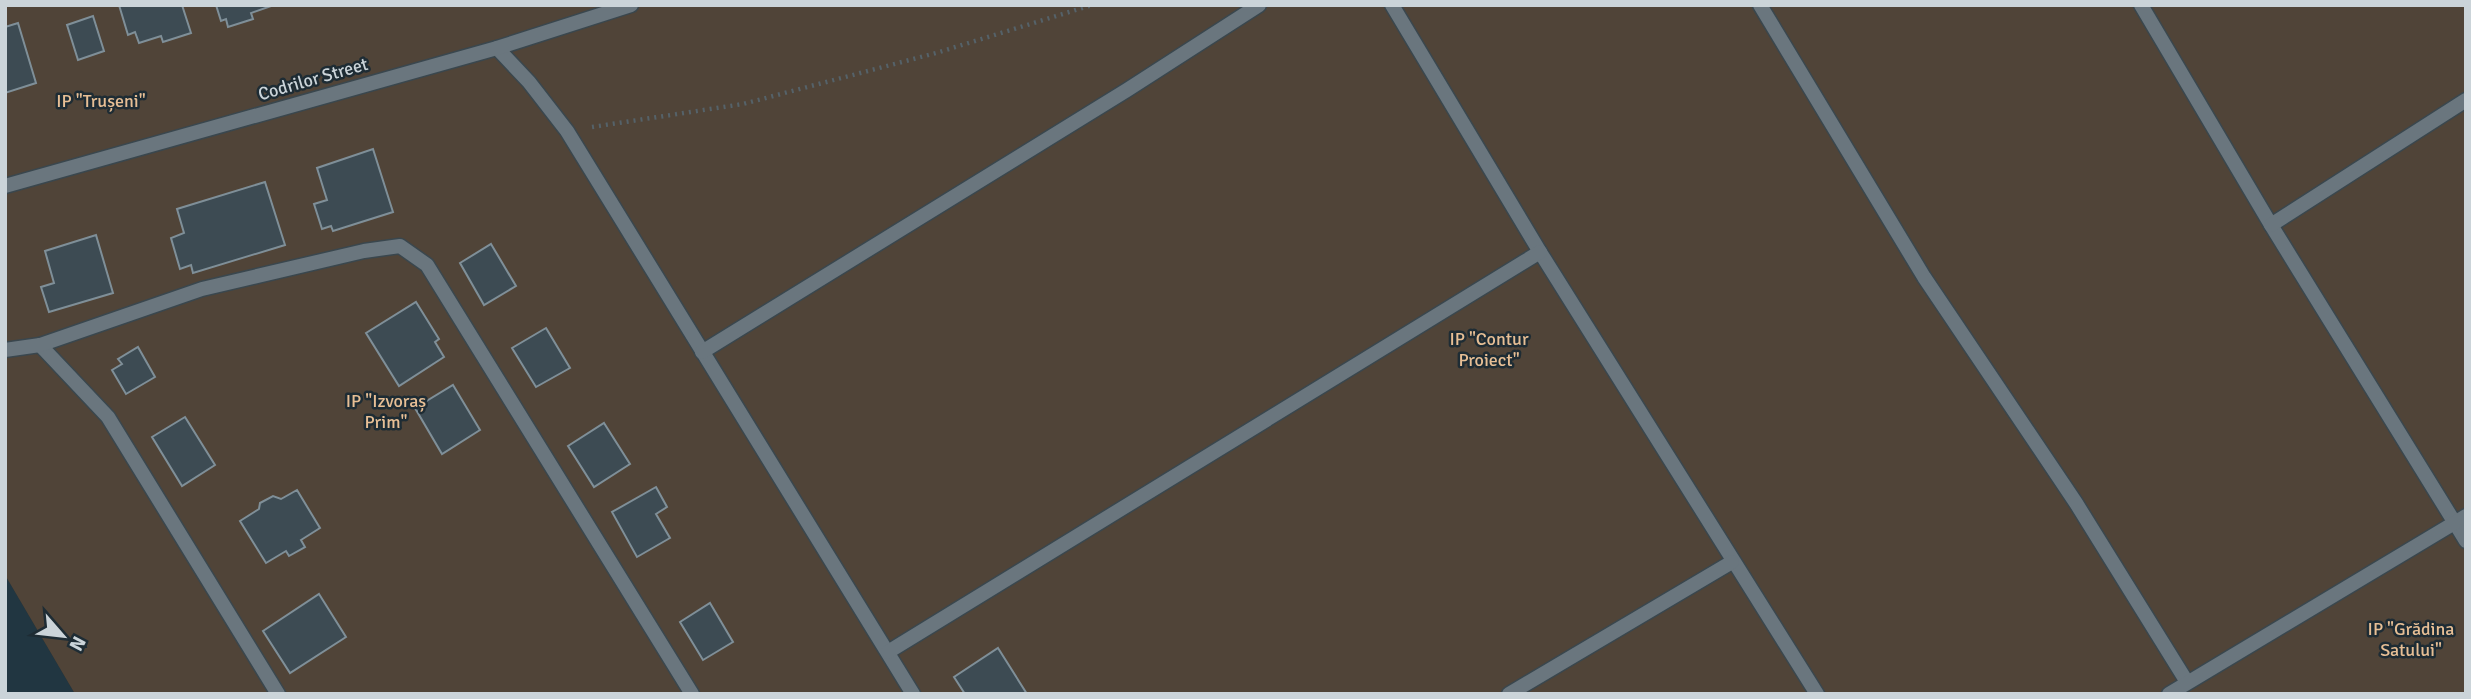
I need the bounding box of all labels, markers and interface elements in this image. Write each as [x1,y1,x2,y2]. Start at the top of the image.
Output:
street label: Codrilor Street [255,53,371,105]
park label: IP "Trușeni" [56,90,146,112]
park label: IP "Contur Proiect" [1449,328,1529,371]
park label: IP "Izvoraș Prim" [346,390,426,433]
north arrow [28,601,98,671]
park label: IP "Grădina Satului" [2368,618,2454,661]
text: N [63,632,91,655]

